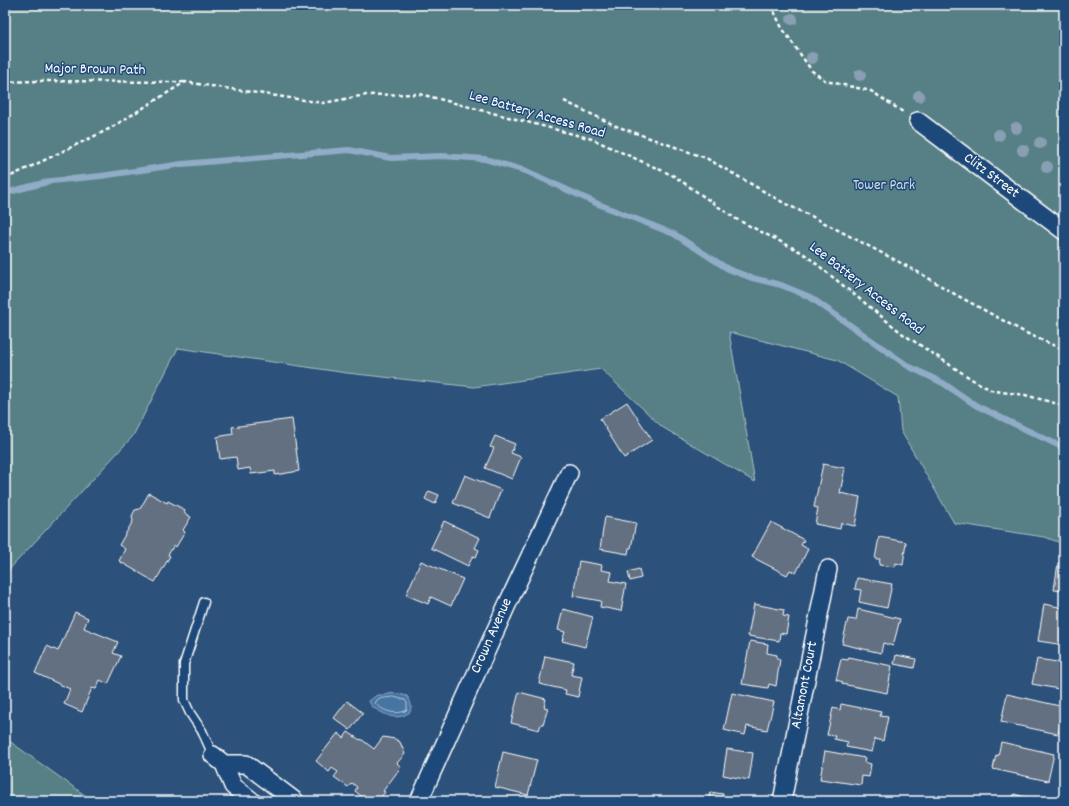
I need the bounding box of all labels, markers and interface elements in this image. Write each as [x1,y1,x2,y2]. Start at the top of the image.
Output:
street label: Major Brown Path [44,58,146,82]
street label: Lee Battery Access Road [466,85,608,145]
street label: Clitz Street [958,148,1024,205]
park label: Tower Park [853,175,915,197]
street label: Lee Battery Access Road [804,237,928,341]
street label: Crown Avenue [466,594,519,677]
street label: Altamont Court [786,639,824,731]

